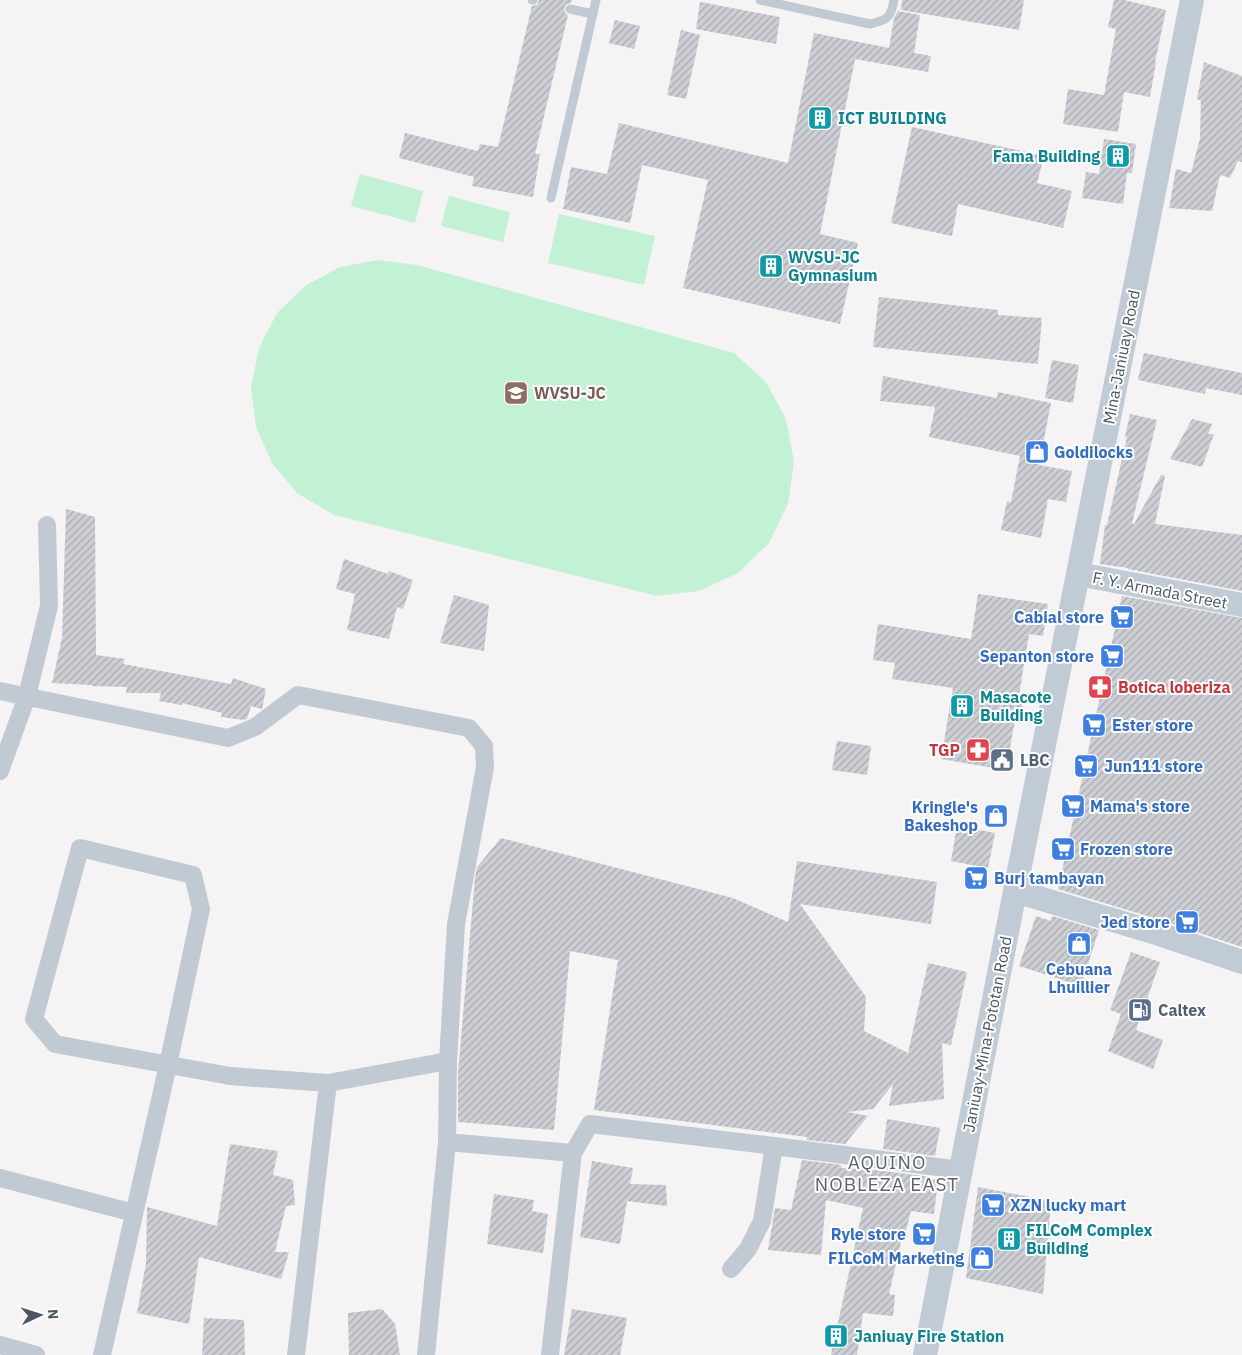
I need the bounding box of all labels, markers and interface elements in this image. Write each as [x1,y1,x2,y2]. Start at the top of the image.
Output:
building icon: ICT BUILDING [807,105,833,131]
place label: ICT BUILDING [838,108,947,128]
building icon: Fama Building [1105,143,1131,169]
place label: Fama Building [993,146,1100,166]
place label: WVSU-JC Gymnasium [788,247,877,285]
building icon: WVSU-JC Gymnasium [758,253,784,279]
street label: Mina-Janiuay Road [1098,288,1144,426]
school or university icon: WVSU-JC [503,380,529,406]
place label: WVSU-JC [534,383,606,403]
shop icon: Goldilocks [1024,439,1050,465]
place label: Goldilocks [1054,442,1133,462]
street label: F. Y. Armada Street [1091,567,1229,613]
supermarket icon: Cabial store [1109,604,1135,630]
place label: Cabial store [1014,607,1104,627]
supermarket icon: Sepanton store [1099,643,1125,669]
place label: Sepanton store [980,646,1094,666]
pharmacy icon: Botica loberiza [1087,674,1113,700]
place label: Botica loberiza [1118,677,1230,697]
place label: Masacote Building [980,687,1052,725]
building icon: Masacote Building [949,693,975,719]
supermarket icon: Ester store [1081,712,1107,738]
place label: Ester store [1112,715,1193,735]
pharmacy icon: TGP [965,737,991,763]
place label: TGP [929,740,960,760]
public building icon: LBC [989,747,1015,773]
place label: LBC [1020,750,1050,770]
supermarket icon: Jun111 store [1073,753,1099,779]
place label: Jun111 store [1104,756,1203,776]
supermarket icon: Mama's store [1060,793,1086,819]
place label: Mama's store [1090,796,1190,816]
place label: Kringle's Bakeshop [904,797,978,835]
shop icon: Kringle's Bakeshop [983,803,1009,829]
supermarket icon: Frozen store [1050,836,1076,862]
place label: Frozen store [1080,839,1173,859]
supermarket icon: Burj tambayan [963,865,989,891]
place label: Burj tambayan [994,868,1104,888]
supermarket icon: Jed store [1174,909,1200,935]
place label: Jed store [1100,912,1170,932]
shop icon: Cebuana Lhuillier [1066,931,1092,957]
street label: Janiuay-Mina-Pototan Road [958,934,1016,1134]
place label: Cebuana Lhuillier [1046,959,1112,997]
fuel station icon: Caltex [1127,997,1153,1023]
place label: Caltex [1158,1000,1206,1020]
district label: AQUINO NOBLEZA EAST [815,1150,959,1196]
supermarket icon: XZN lucky mart [980,1192,1006,1218]
place label: XZN lucky mart [1010,1195,1126,1215]
place label: FILCoM Complex Building [1026,1220,1152,1258]
supermarket icon: Ryle store [911,1221,937,1247]
place label: Ryle store [831,1224,906,1244]
building icon: FILCoM Complex Building [996,1226,1022,1252]
shop icon: FILCoM Marketing [969,1245,995,1271]
place label: FILCoM Marketing [828,1248,964,1268]
north arrow [15,1290,65,1340]
text: N [44,1308,62,1320]
building icon: Janiuay Fire Station [823,1323,849,1349]
place label: Janiuay Fire Station [854,1326,1004,1346]

